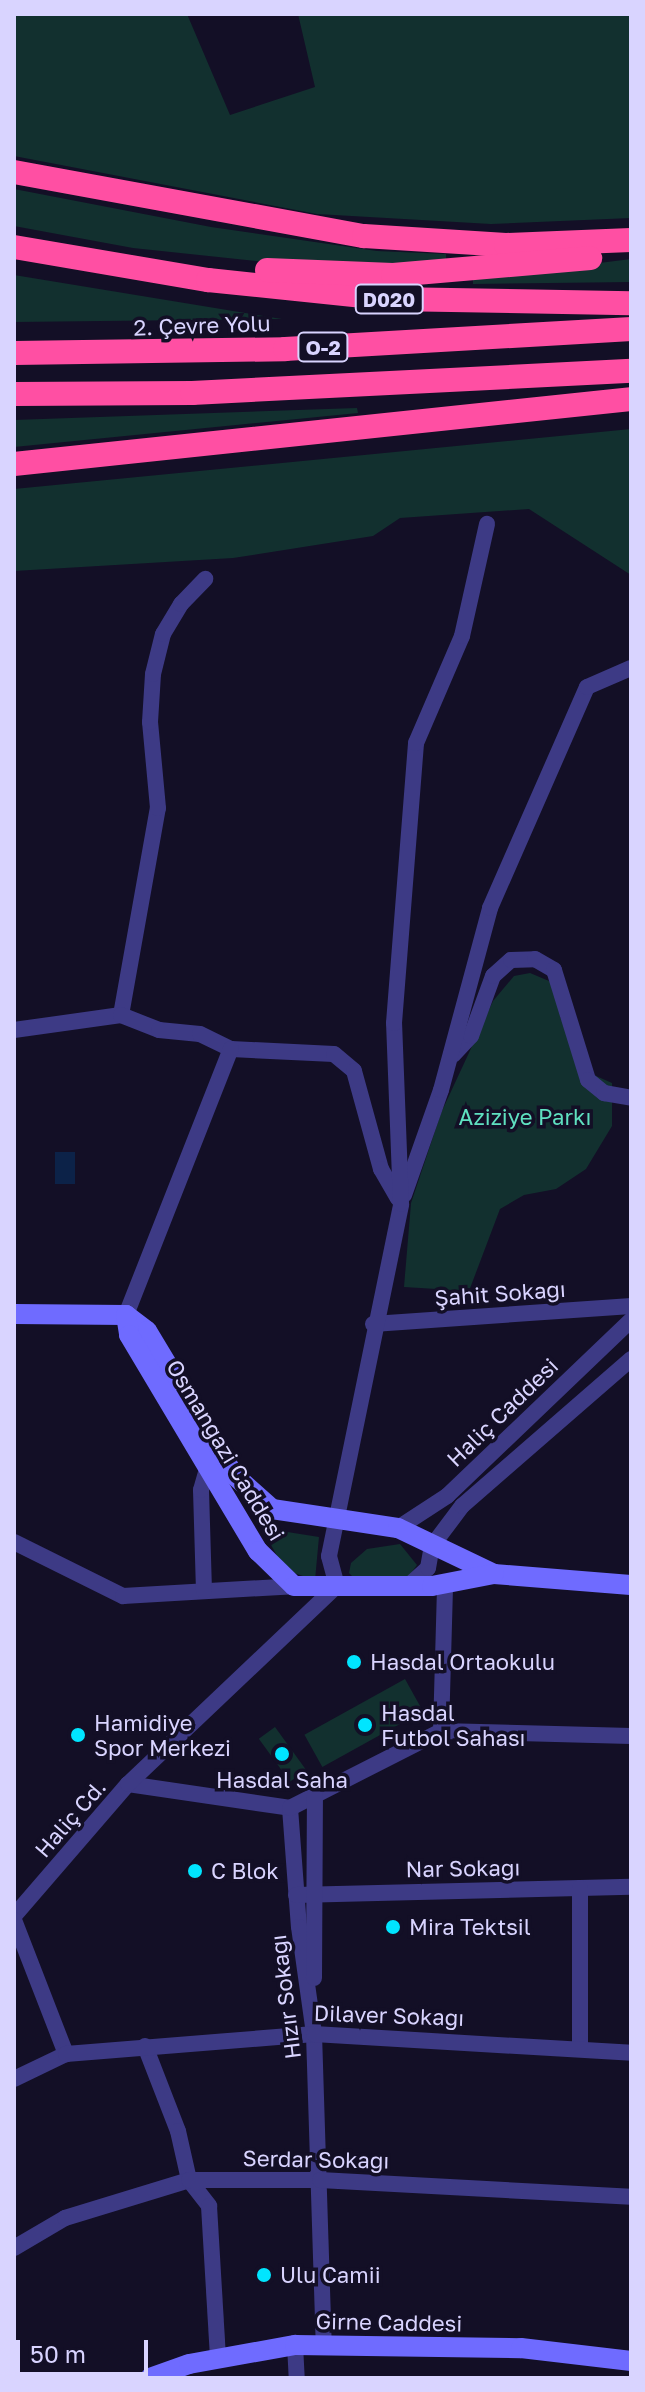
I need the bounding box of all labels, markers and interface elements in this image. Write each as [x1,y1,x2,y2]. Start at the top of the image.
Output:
road number: D020 [353,283,425,315]
street label: 2. Çevre Yolu [133,309,271,341]
road number: O-2 [297,331,349,363]
park label: Aziziye Parkı [459,1104,591,1130]
street label: Şahit Sokağı [433,1275,567,1311]
street label: Haliç Caddesi [441,1352,563,1472]
street label: Osmangazi Caddesi [161,1355,291,1545]
place label: Hasdal Ortaokulu [370,1649,555,1675]
marker: Hasdal Ortaokulu [345,1653,363,1671]
place label: Hasdal Futbol Sahası [381,1699,525,1750]
place label: Hamidiye Spor Merkezi [94,1709,231,1760]
marker: Hasdal Futbol Sahası [356,1716,374,1734]
marker: Hamidiye Spor Merkezi [69,1726,87,1744]
marker: Hasdal Saha [273,1745,291,1763]
place label: Hasdal Saha [216,1767,348,1793]
street label: Haliç Cd. [29,1774,111,1862]
street label: Nar Sokağı [405,1854,521,1882]
place label: C Blok [211,1858,279,1884]
marker: C Blok [186,1862,204,1880]
place label: Mira Tektsil [409,1914,531,1940]
marker: Mira Tektsil [384,1918,402,1936]
street label: Hızır Sokağı [264,1933,306,2061]
street label: Dilaver Sokağı [313,1999,465,2031]
street label: Serdar Sokağı [242,2145,390,2173]
place label: Ulu Camii [280,2262,381,2288]
marker: Ulu Camii [255,2266,273,2284]
street label: Girne Caddesi [316,2308,462,2336]
scale bar [20,2324,152,2374]
text: 50 m [30,2339,86,2368]

